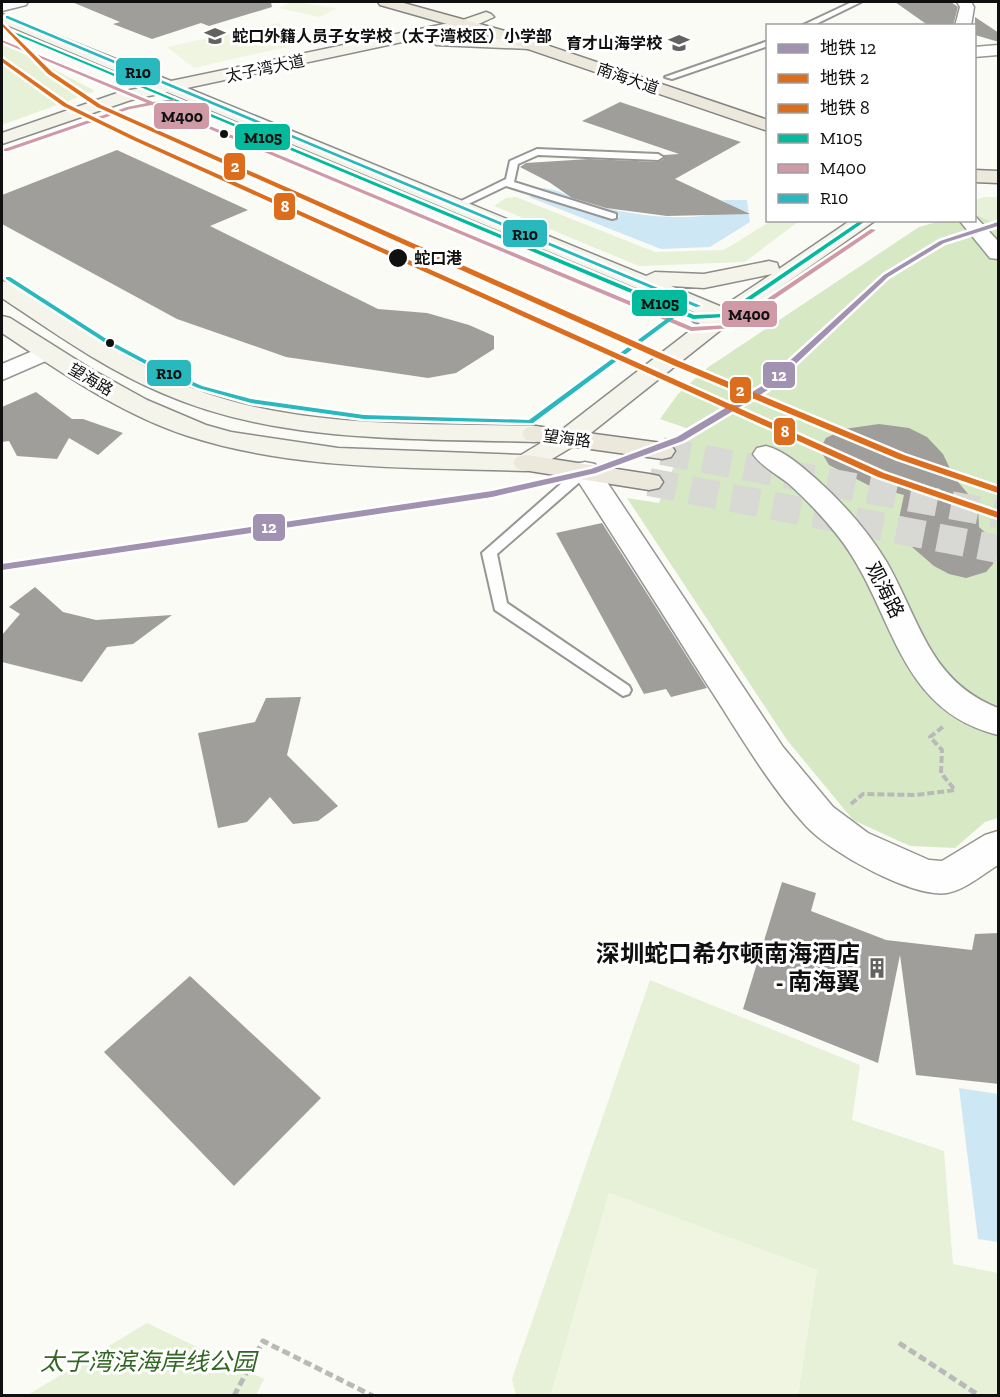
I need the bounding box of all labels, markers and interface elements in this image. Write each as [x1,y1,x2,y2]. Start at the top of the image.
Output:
school or university icon: 蛇口外籍人员子女学校（太子湾校区）小学部 [203,24,227,48]
legend [766,24,976,222]
place label: 蛇口外籍人员子女学校（太子湾校区）小学部 [232,27,552,46]
school or university icon: 育才山海学校 [667,31,691,55]
place label: 育才山海学校 [566,34,663,53]
text: 地铁 12 [820,37,876,59]
street label: 太子湾大道 [224,51,306,86]
line badge: R10 [115,57,161,86]
street label: 南海大道 [594,59,661,98]
text: R10 [125,63,151,82]
text: 地铁 2 [820,67,869,89]
text: 地铁 8 [820,97,870,119]
line badge: M400 [153,102,210,130]
text: M400 [161,107,203,126]
line badge: M105 [234,123,291,151]
text: M105 [820,127,862,149]
unlabelled marker [218,128,230,140]
text: M105 [244,128,282,147]
line badge: 2 [223,152,246,181]
text: 2 [231,157,240,176]
text: M400 [820,157,866,179]
text: R10 [820,187,848,209]
line badge: 8 [273,192,296,221]
text: 8 [281,197,290,216]
line badge: R10 [502,219,548,248]
text: R10 [512,225,538,244]
marker: 蛇口港 [387,247,409,269]
place label: 蛇口港 [414,249,462,268]
line badge: M105 [631,289,688,317]
text: M105 [641,294,679,313]
line badge: M400 [721,300,778,328]
text: M400 [728,305,770,324]
unlabelled marker [104,337,116,349]
street label: 望海路 [65,359,116,400]
line badge: R10 [146,359,192,387]
line badge: 12 [762,361,796,389]
text: R10 [156,364,182,383]
text: 12 [771,366,787,385]
line badge: 2 [729,376,752,404]
text: 2 [736,381,745,400]
line badge: 8 [773,417,796,446]
text: 8 [781,422,790,441]
street label: 望海路 [542,426,592,451]
line badge: 12 [252,513,286,542]
text: 12 [261,518,277,537]
street label: 观海路 [861,558,909,622]
place label: 深圳蛇口希尔顿南海酒店 - 南海翼 [596,939,860,996]
building icon: 深圳蛇口希尔顿南海酒店 - 南海翼 [865,956,889,980]
park label: 太子湾滨海岸线公园 [40,1347,259,1376]

